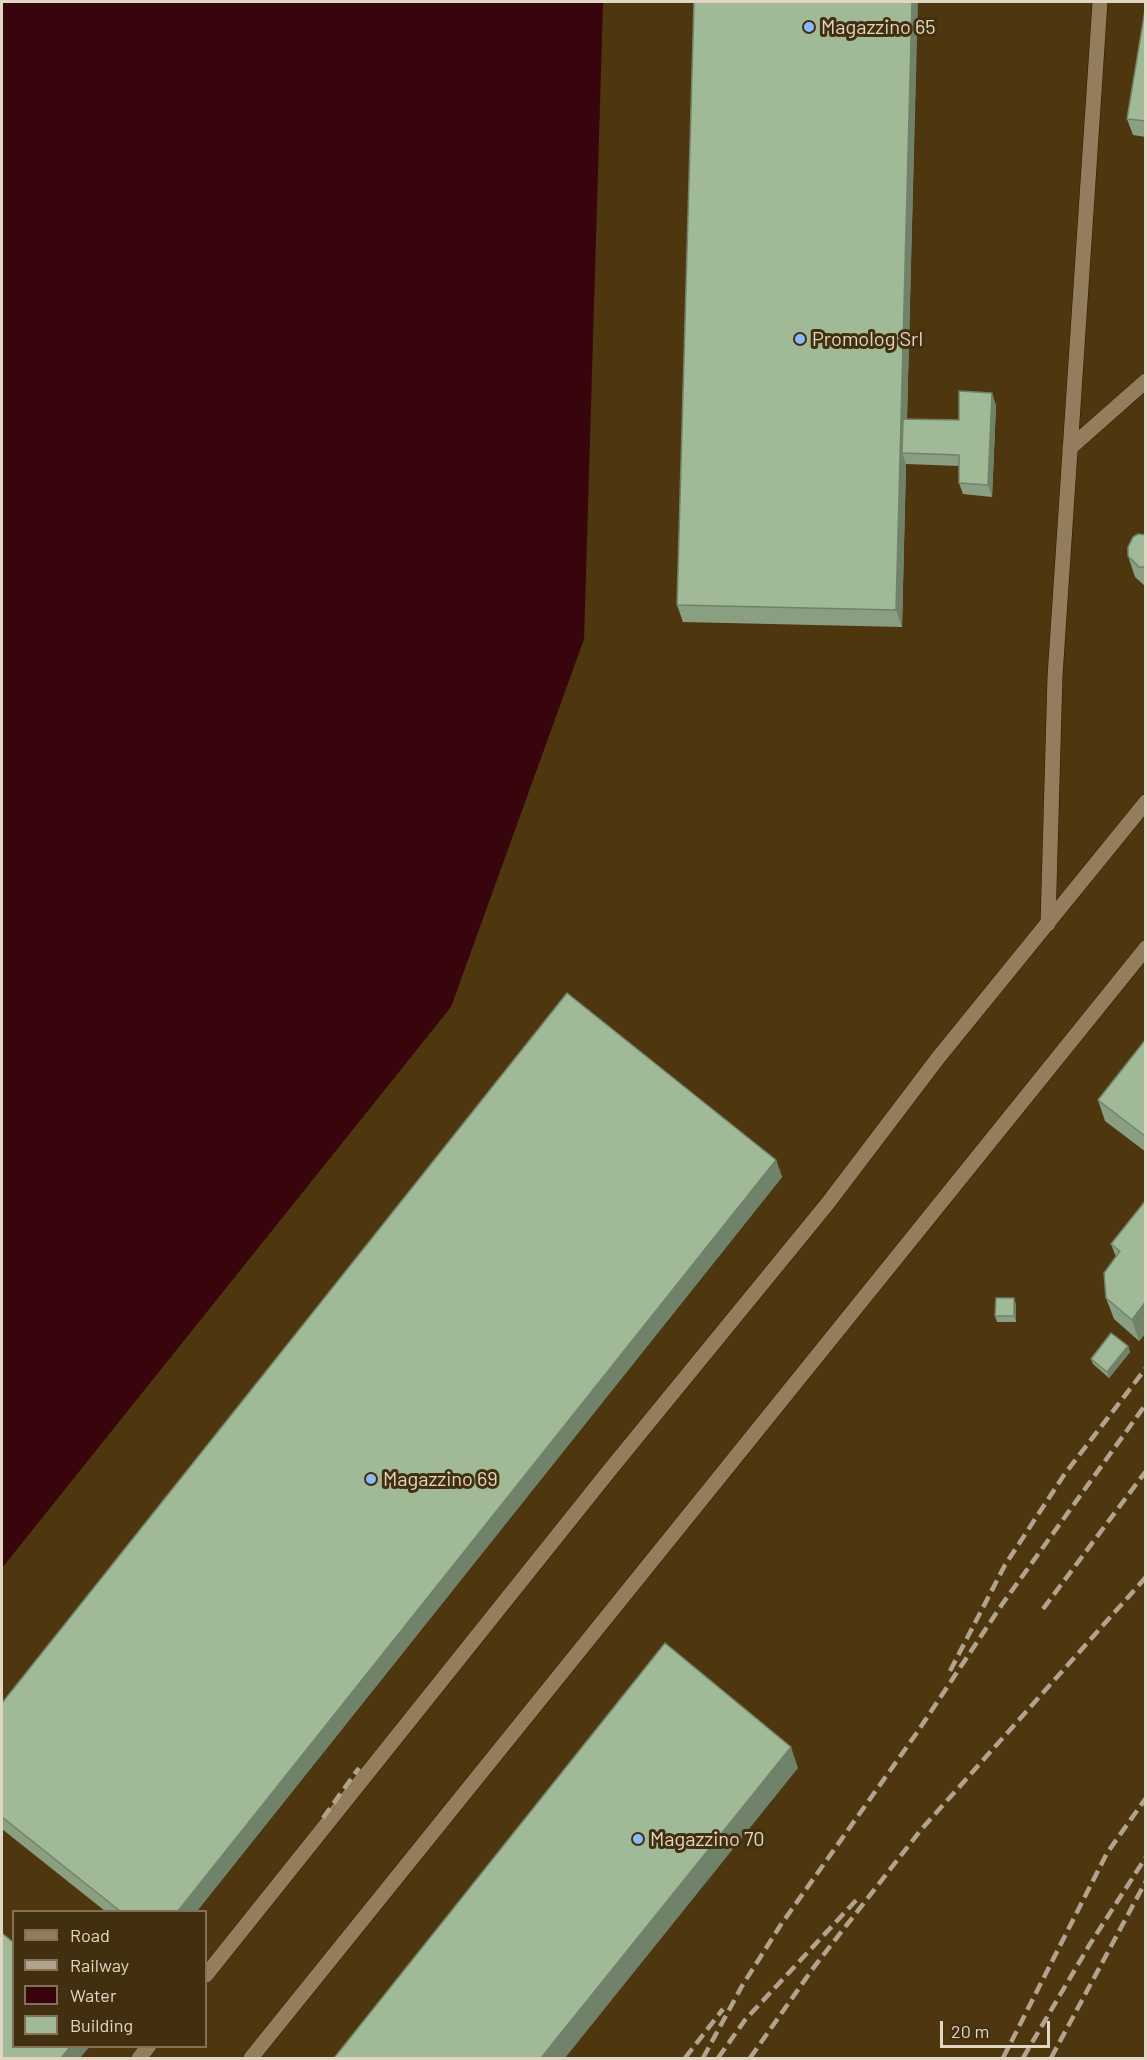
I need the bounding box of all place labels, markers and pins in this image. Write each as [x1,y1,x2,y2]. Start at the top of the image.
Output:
place label: Magazzino 65 [821,15,935,39]
marker: Magazzino 65 [802,20,816,34]
place label: Promolog Srl [812,327,923,351]
marker: Promolog Srl [793,332,807,346]
place label: Magazzino 69 [383,1467,498,1491]
marker: Magazzino 69 [364,1472,378,1486]
place label: Magazzino 70 [650,1827,765,1851]
marker: Magazzino 70 [631,1832,645,1846]

